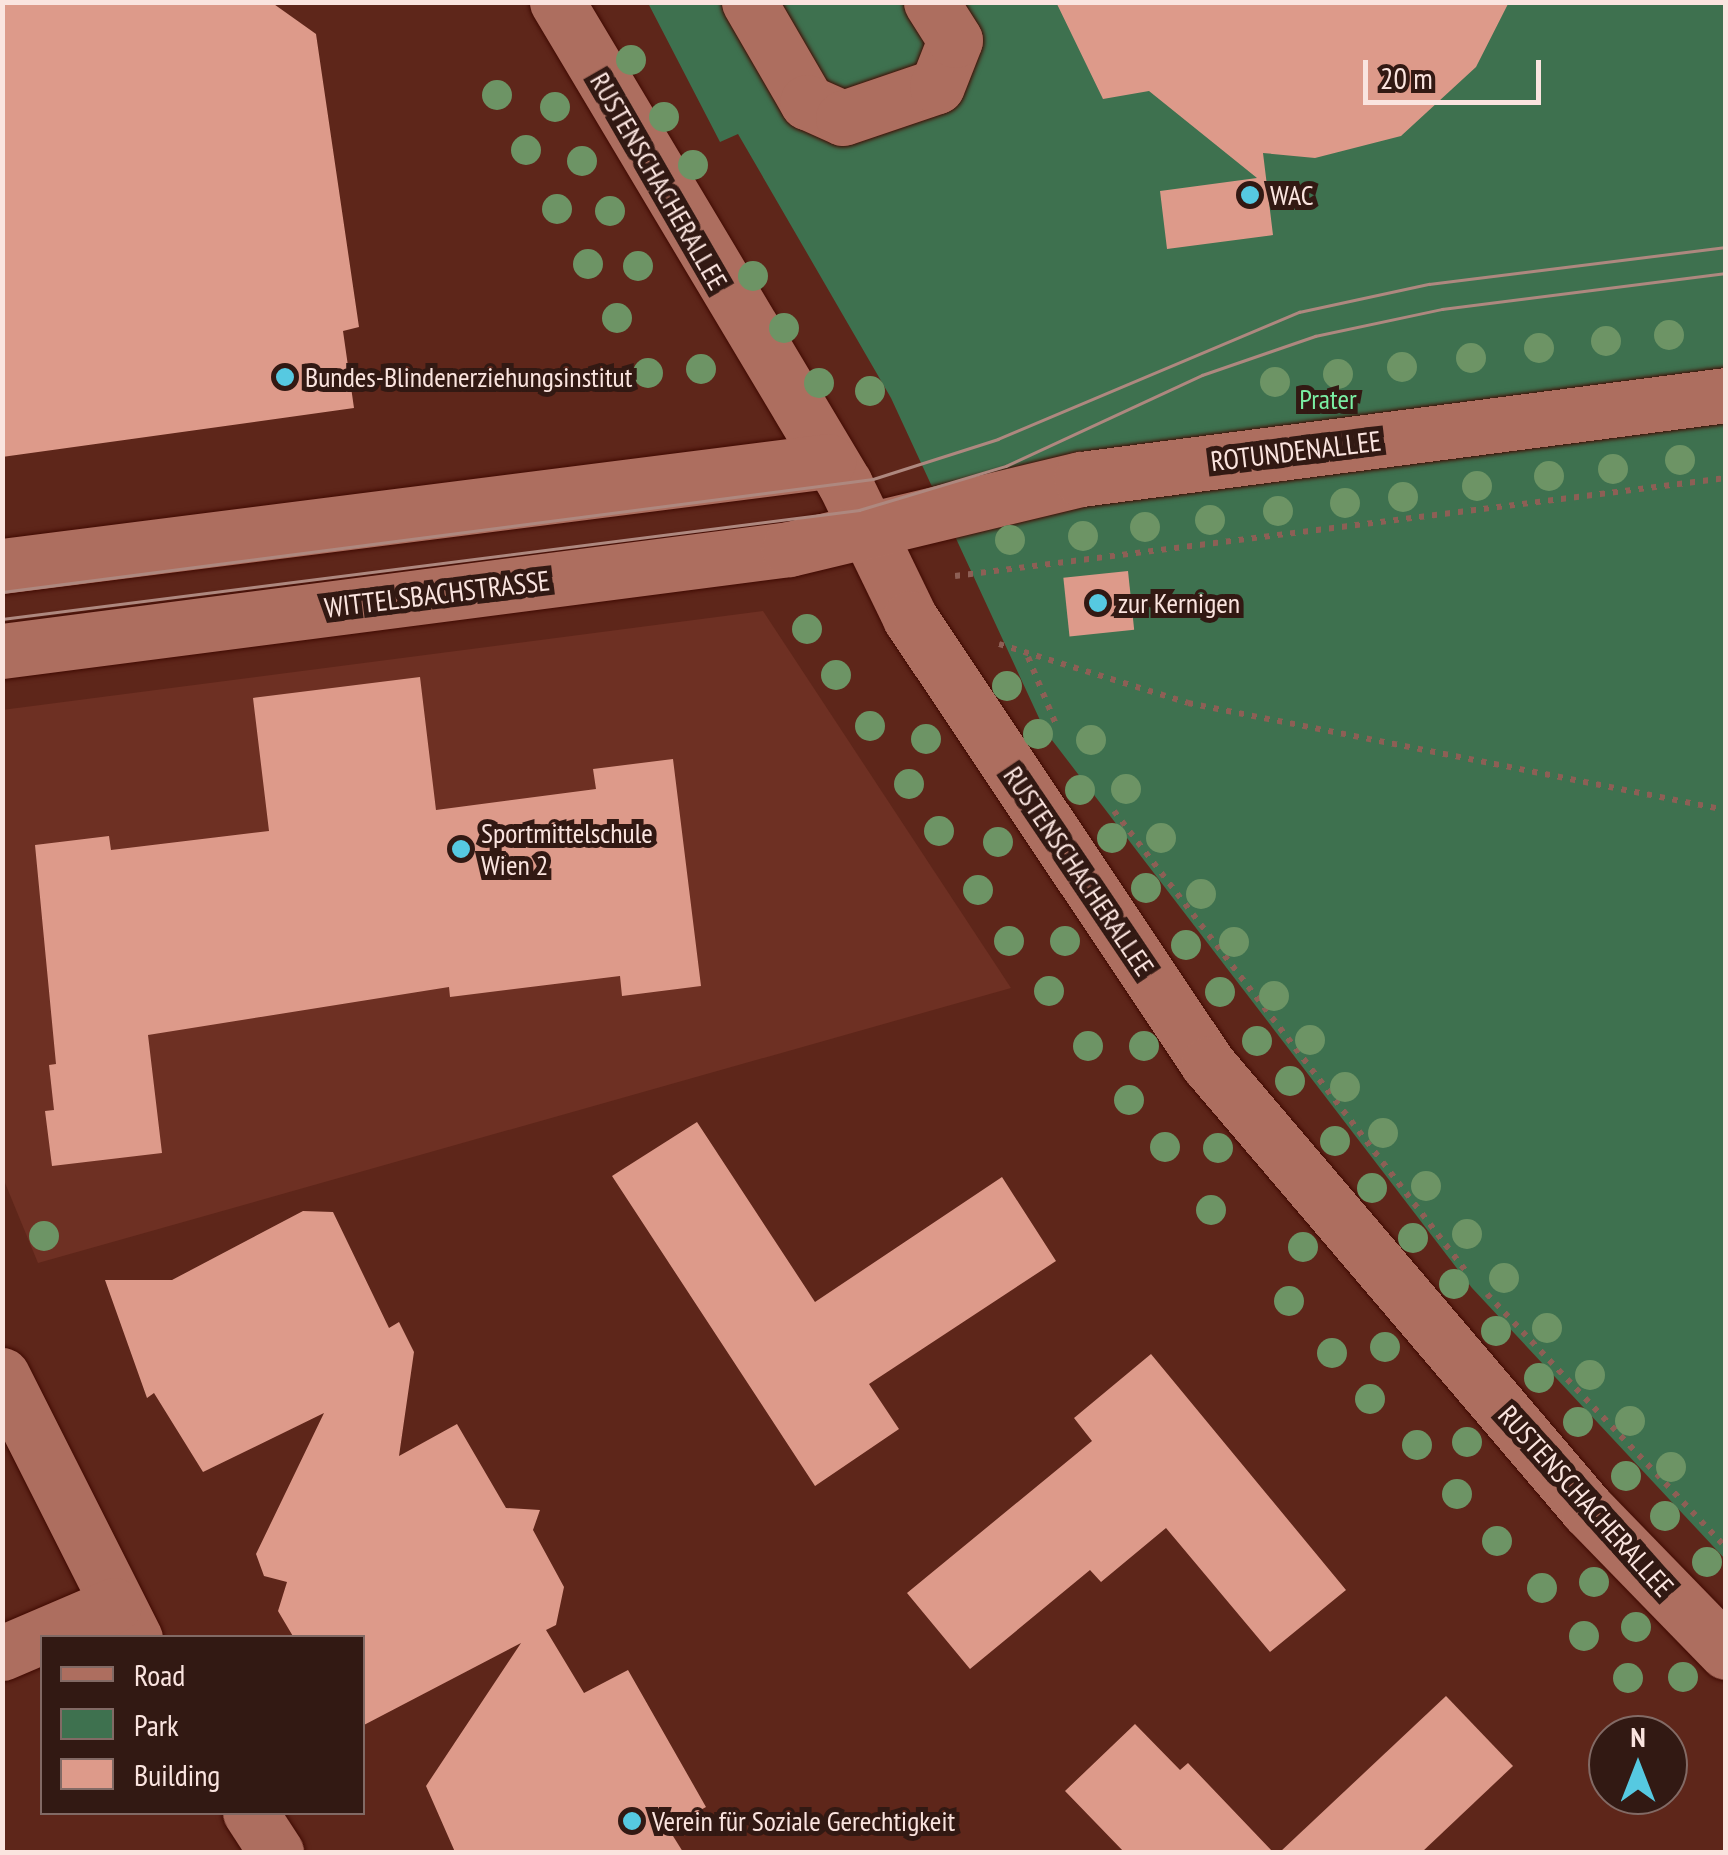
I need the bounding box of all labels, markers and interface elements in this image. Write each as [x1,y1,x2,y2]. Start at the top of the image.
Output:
scale bar [1368,40,1546,102]
text: 20 m [1380,58,1433,97]
street label: RUSTENSCHACHERALLEE [583,66,735,296]
place label: WAC [1270,178,1314,212]
marker: WAC [1239,184,1261,206]
place label: Bundes-Blindenerziehungsinstitut [305,360,632,394]
marker: Bundes-Blindenerziehungsinstitut [274,366,296,388]
park label: Prater [1299,382,1357,416]
street label: ROTUNDENALLEE [1209,424,1383,478]
street label: WITTELSBACHSTRASSE [322,564,552,624]
place label: zur Kernigen [1118,586,1240,620]
marker: zur Kernigen [1087,592,1109,614]
street label: RUSTENSCHACHERALLEE [997,760,1161,982]
place label: Sportmittelschule Wien 2 [481,816,653,882]
marker: Sportmittelschule Wien 2 [450,838,472,860]
street label: RUSTENSCHACHERALLEE [1491,1399,1681,1603]
legend [40,1635,365,1815]
text: Road [134,1655,185,1694]
text: Park [134,1705,179,1744]
north arrow [1588,1715,1688,1815]
text: N [1630,1718,1646,1755]
text: Building [134,1755,220,1794]
place label: Verein für Soziale Gerechtigkeit [652,1804,955,1838]
marker: Verein für Soziale Gerechtigkeit [621,1810,643,1832]

